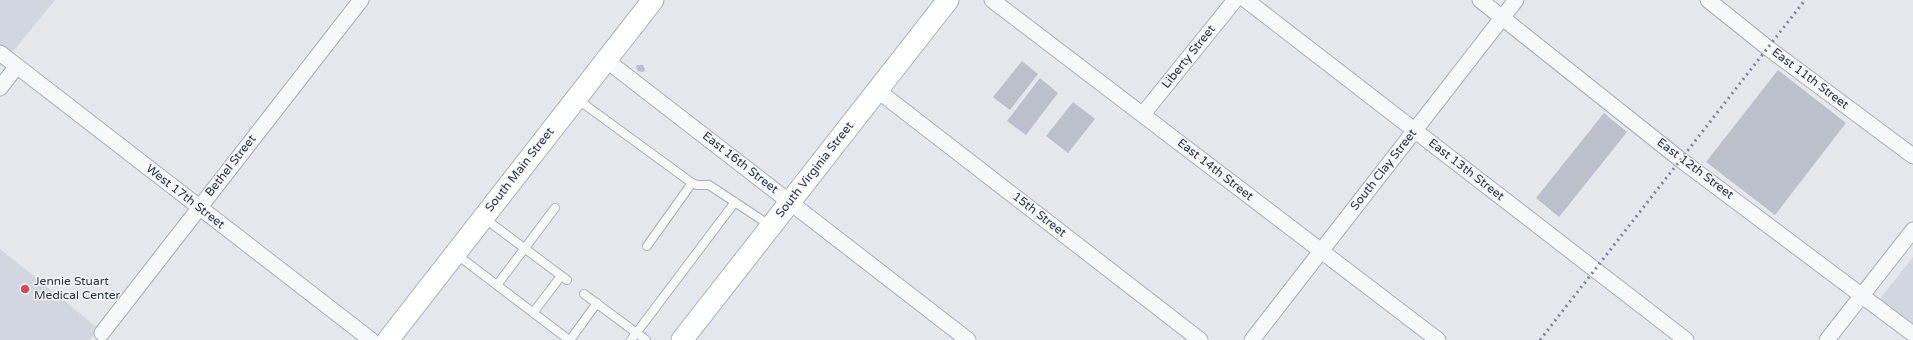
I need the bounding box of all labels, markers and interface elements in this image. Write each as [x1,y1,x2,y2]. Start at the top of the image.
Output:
street label: Liberty Street [1159,22,1219,92]
street label: East 11th Street [1769,46,1851,112]
street label: South Virginia Street [773,119,857,221]
street label: South Main Street [483,125,557,215]
street label: South Clay Street [1348,127,1420,213]
street label: East 16th Street [699,129,781,197]
street label: Bethel Street [203,132,259,200]
street label: East 14th Street [1174,136,1256,204]
street label: East 13th Street [1425,136,1507,204]
street label: East 12th Street [1654,136,1736,202]
street label: West 17th Street [143,162,227,232]
street label: 15th Street [1009,190,1069,240]
place label: Jennie Stuart Medical Center [34,275,120,303]
marker: Jennie Stuart Medical Center [19,283,31,295]

